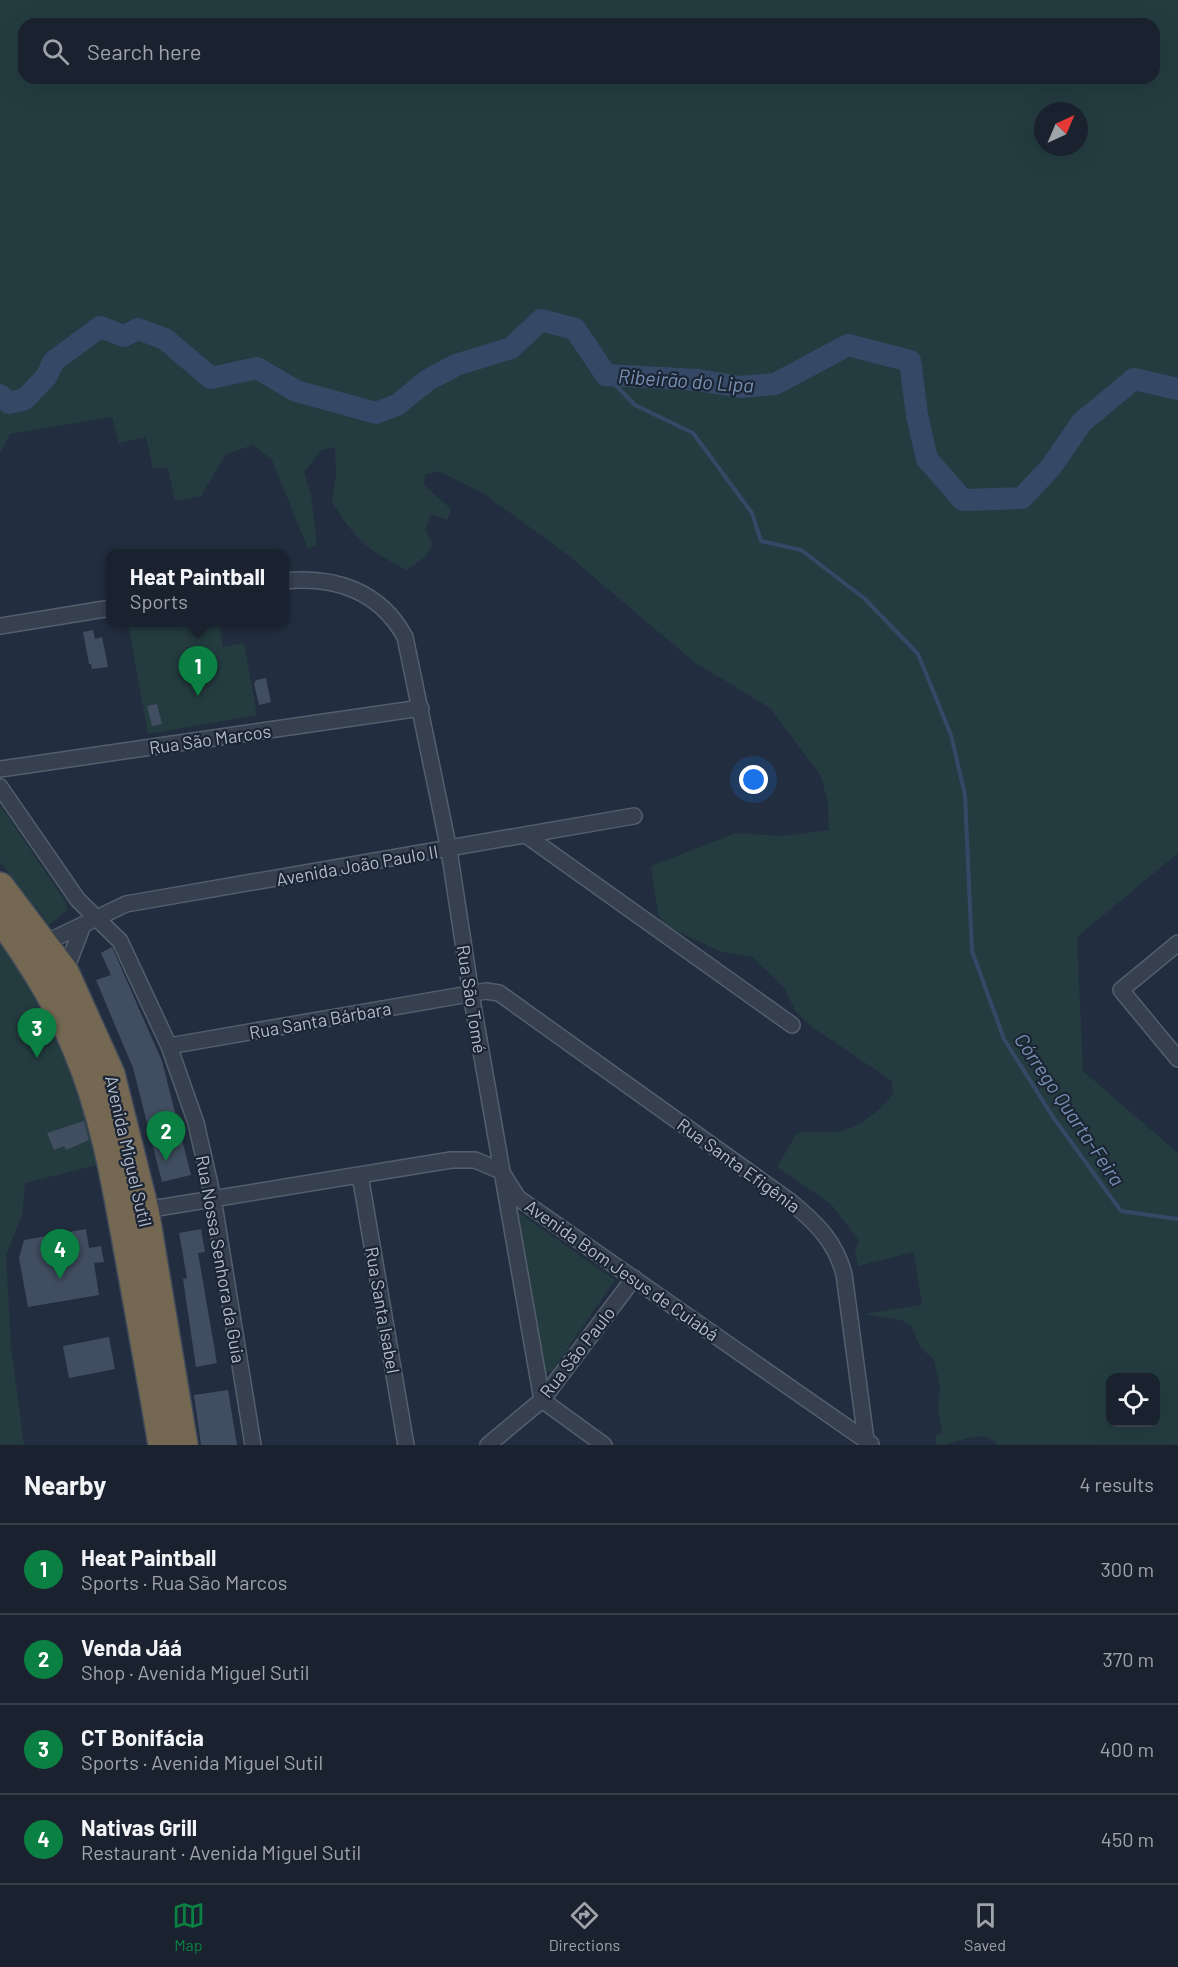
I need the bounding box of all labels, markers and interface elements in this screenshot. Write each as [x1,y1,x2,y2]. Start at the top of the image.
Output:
search box [18,18,1160,84]
icon: search [39,35,72,68]
text: Search here [87,38,201,64]
north arrow [1034,102,1088,156]
water label: Ribeirão do Lipa [617,363,755,397]
popup [106,549,289,627]
text: Heat Paintball [130,563,265,589]
text: Sports [130,589,188,613]
pin: 1 [178,646,218,696]
street label: Rua São Marcos [148,720,272,758]
your location [739,765,768,794]
street label: Avenida João Paulo II [274,840,440,890]
street label: Rua São Tomé [453,943,491,1055]
street label: Rua Santa Bárbara [247,997,393,1043]
pin: 3 [18,1008,57,1058]
water label: Córrego Quarta-Feira [1010,1028,1130,1190]
street label: Avenida Miguel Sutil [101,1073,157,1229]
pin: 2 [146,1112,186,1161]
street label: Rua Santa Efigênia [673,1113,805,1217]
street label: Rua Nossa Senhora da Guia [192,1153,250,1365]
street label: Avenida Bom Jesus de Cuiabá [521,1195,723,1345]
pin: 4 [40,1230,80,1279]
street label: Rua Santa Isabel [361,1245,405,1375]
street label: Rua São Paulo [535,1302,619,1402]
map controls [1106,1373,1160,1427]
button: locate [1106,1373,1160,1427]
text: Nearby [24,1469,106,1500]
text: 4 results [1079,1472,1154,1496]
text: Heat Paintball [81,1544,216,1570]
text: 1 [40,1557,47,1581]
text: 300 m [1101,1557,1154,1581]
text: Sports · Rua São Marcos [81,1570,287,1594]
text: Venda Jáá [81,1634,182,1660]
text: 2 [38,1647,49,1671]
text: 370 m [1102,1647,1154,1671]
text: Shop · Avenida Miguel Sutil [81,1660,309,1684]
text: CT Bonifácia [81,1724,204,1750]
text: 3 [38,1737,49,1761]
text: 400 m [1100,1737,1154,1761]
text: Sports · Avenida Miguel Sutil [81,1750,323,1774]
text: Nativas Grill [81,1814,197,1840]
text: 4 [37,1827,50,1851]
text: 450 m [1101,1827,1154,1851]
text: Restaurant · Avenida Miguel Sutil [81,1840,361,1864]
tab: Map [172,1899,205,1954]
tab: Directions [549,1899,620,1954]
tab: Saved [964,1899,1006,1954]

